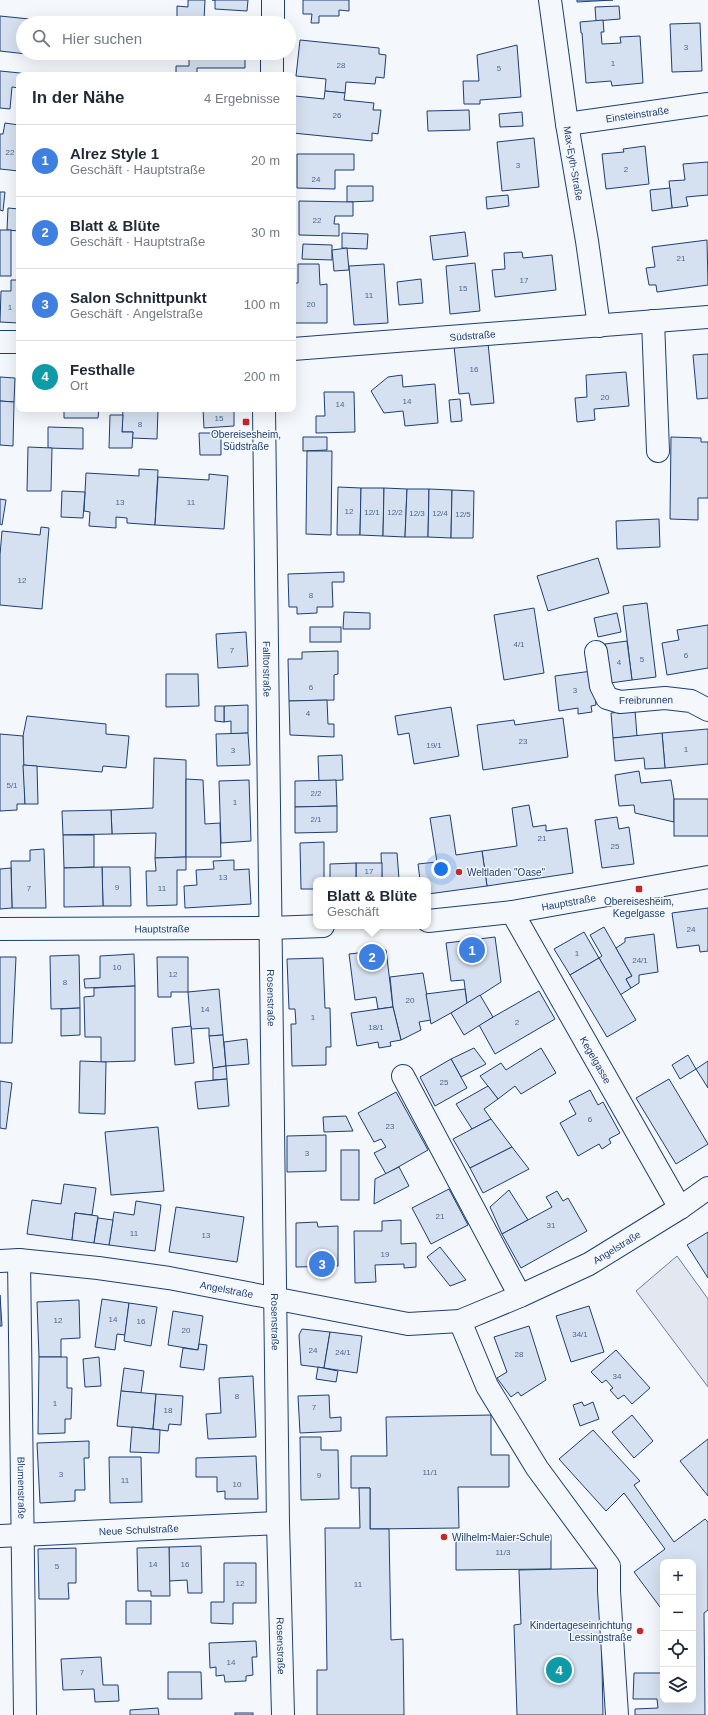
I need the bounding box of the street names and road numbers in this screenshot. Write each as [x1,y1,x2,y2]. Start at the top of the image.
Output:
street label: Einsteinstraße [605,104,670,124]
street label: Max-Eyth-Straße [562,125,586,202]
street label: Südstraße [449,328,496,342]
street label: Falltorstraße [261,641,273,698]
street label: Freibrunnen [619,694,673,706]
street label: Hauptstraße [541,892,597,912]
street label: Hauptstraße [134,923,190,934]
street label: Rosenstraße [266,969,277,1027]
street label: Kegelgasse [578,1034,614,1086]
street label: Angelstraße [591,1228,643,1266]
street label: Angelstraße [199,1279,255,1300]
street label: Rosenstraße [270,1293,281,1351]
street label: Blumenstraße [16,1457,28,1520]
street label: Neue Schulstraße [99,1522,180,1537]
street label: Rosenstraße [275,1617,287,1675]

